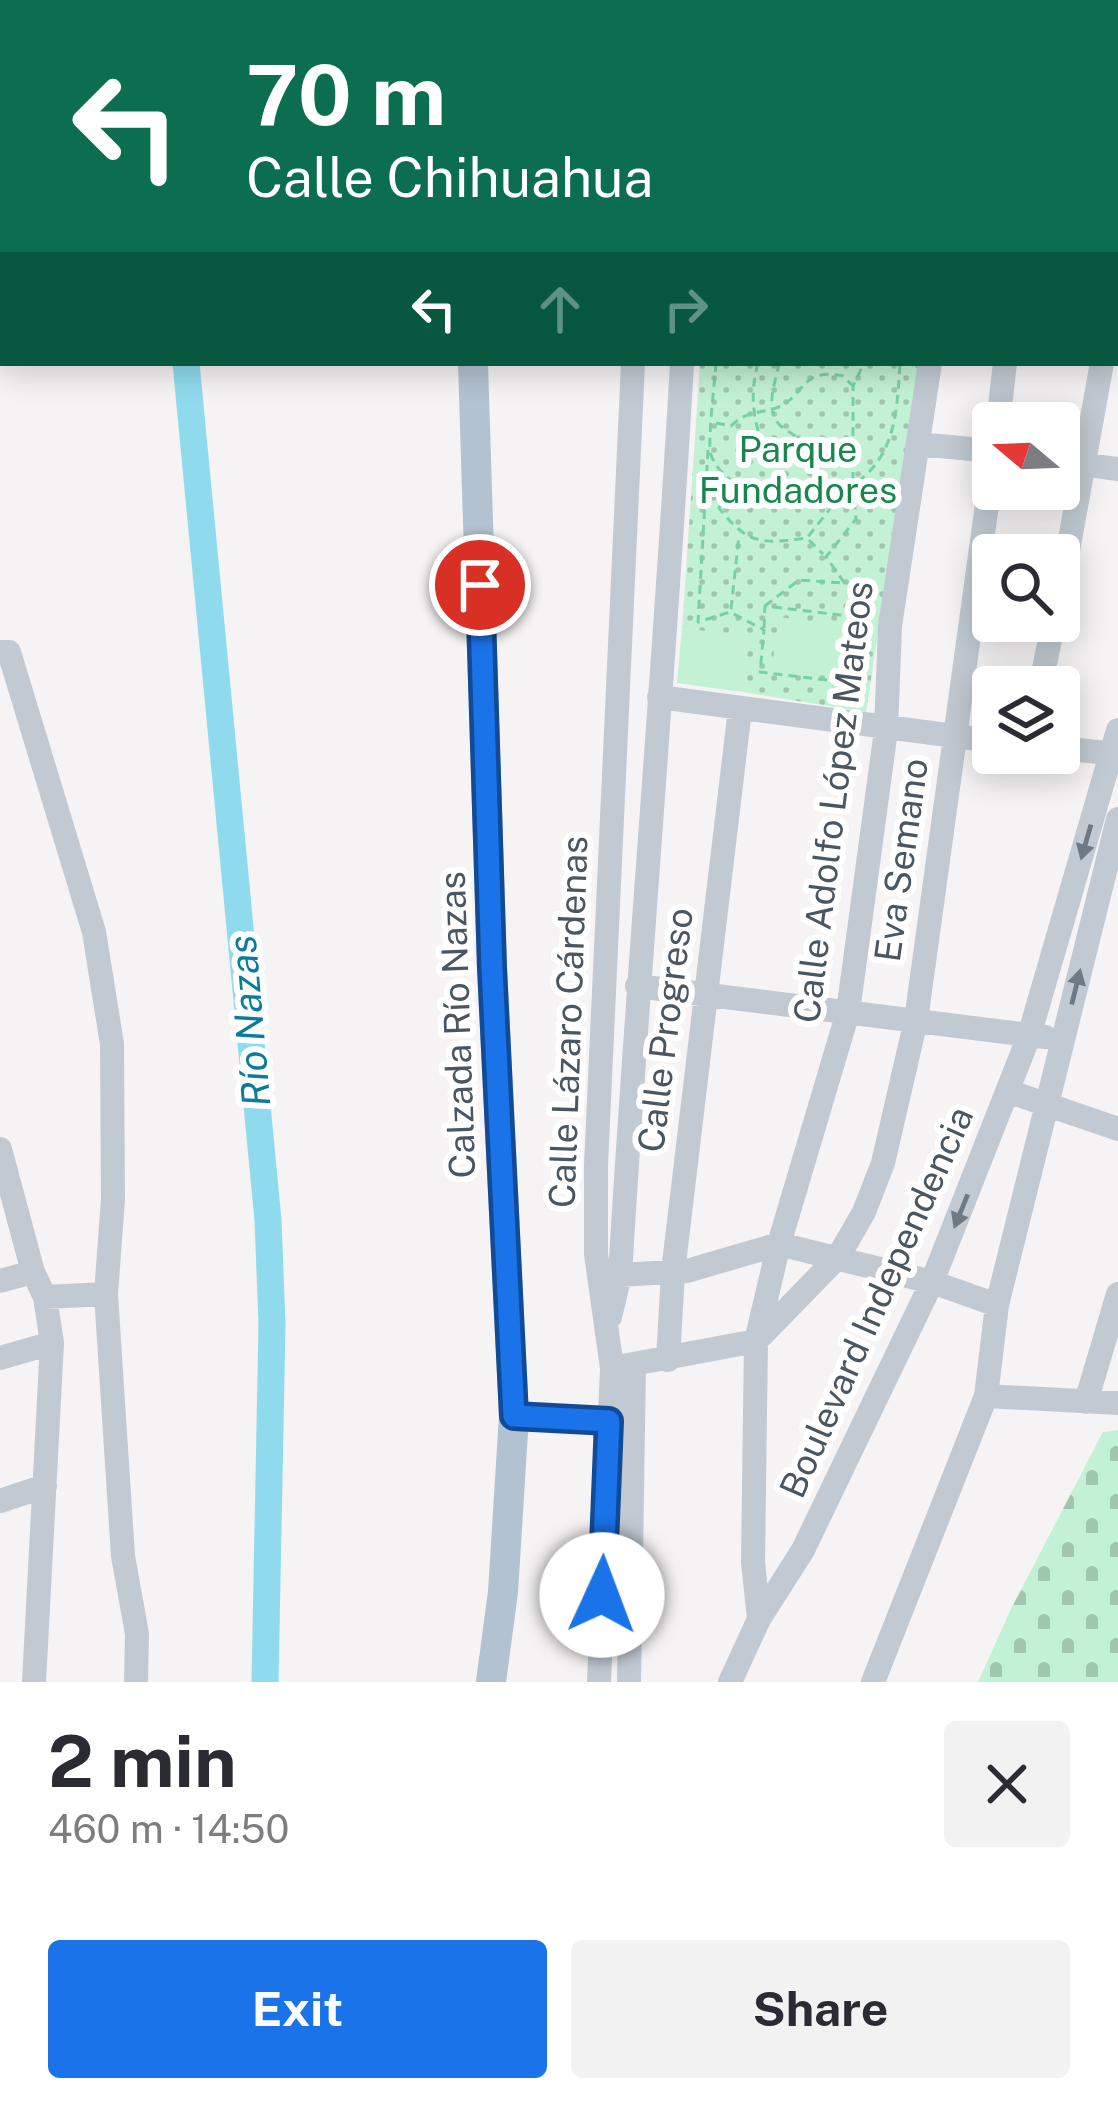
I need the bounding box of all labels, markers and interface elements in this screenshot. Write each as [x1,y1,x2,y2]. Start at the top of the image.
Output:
text: 70 m [246,45,446,144]
icon: left [48,48,204,204]
text: Calle Chihuahua [246,146,653,209]
icon: left [401,276,467,342]
icon: ahead [527,276,593,342]
icon: right [653,276,719,342]
north arrow [972,402,1080,510]
map controls [972,402,1080,774]
park label: Parque Fundadores [699,428,897,511]
pin [429,534,531,636]
button: search [972,534,1080,642]
icon: arrive [447,552,513,618]
street label: Calle Adolfo López Mateos [785,579,881,1025]
button: layers [972,666,1080,774]
street label: Eva Semano [866,756,936,964]
one-way arrow [1076,824,1094,861]
street label: Calle Lázaro Cárdenas [541,835,595,1209]
street label: Calzada Río Nazas [431,871,483,1179]
street label: Calle Progreso [629,906,701,1154]
water label: Río Nazas [219,933,279,1109]
one-way arrow [1067,969,1086,1006]
street label: Boulevard Independencia [771,1100,981,1504]
one-way arrow [951,1194,970,1230]
position arrow [539,1532,665,1658]
text: 2 min [48,1719,237,1803]
button: close [944,1721,1070,1847]
text: 460 m · 14:50 [48,1806,289,1852]
button: Exit [48,1940,547,2078]
button: Share [571,1940,1070,2078]

